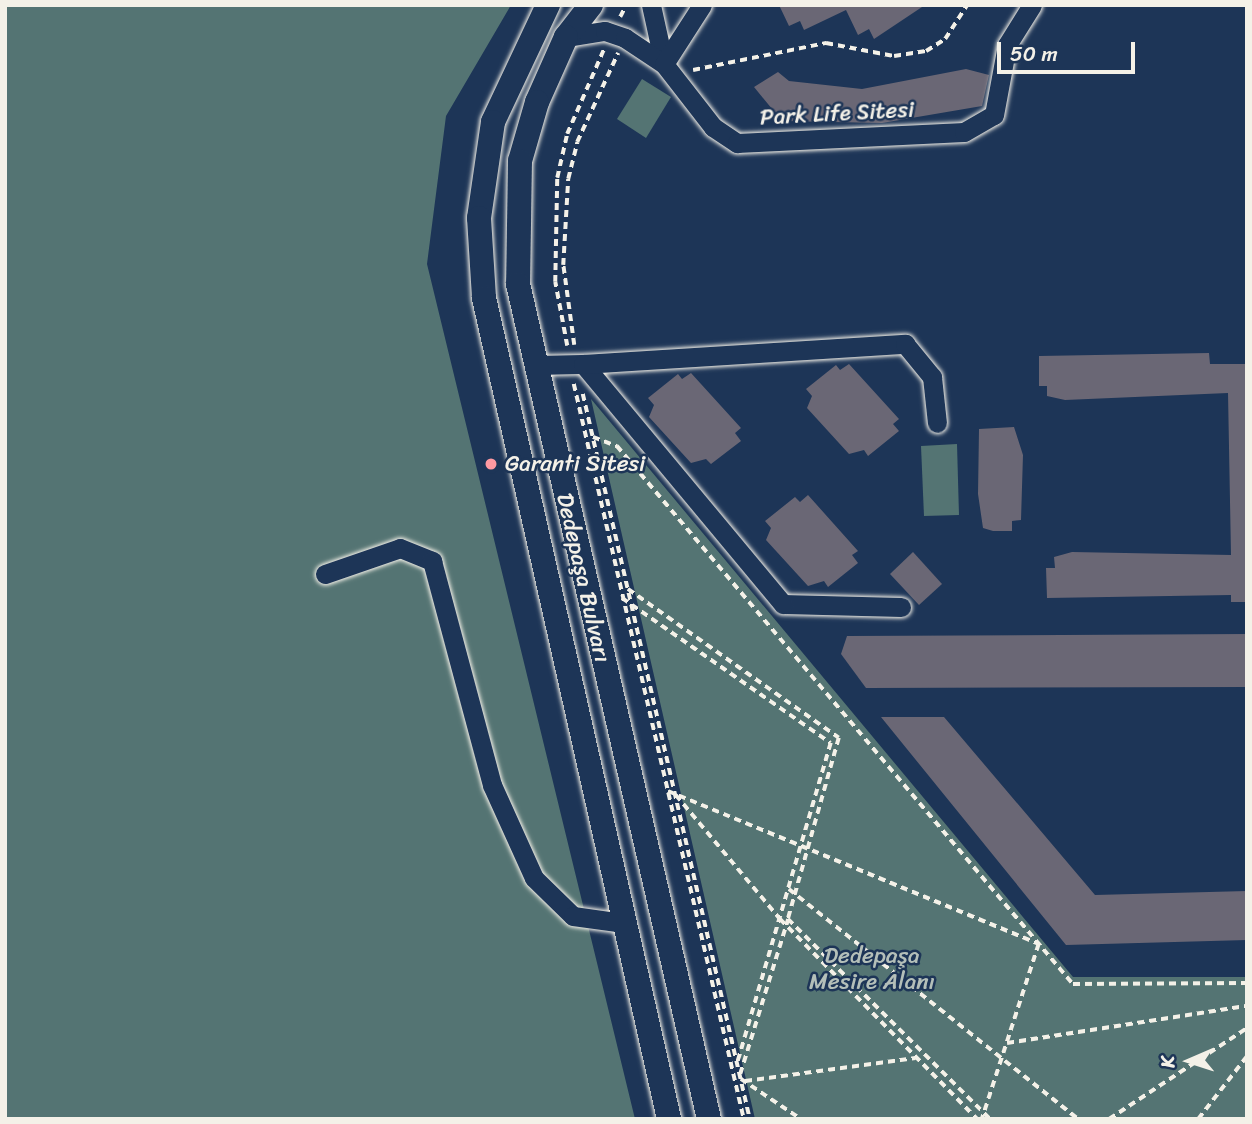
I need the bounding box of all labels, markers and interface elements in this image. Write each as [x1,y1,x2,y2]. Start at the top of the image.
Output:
scale bar [1000,28,1138,72]
text: 50 m [1010,35,1058,73]
street label: Park Life Sitesi [758,96,916,132]
place label: Garanti Sitesi [505,450,645,478]
marker: Garanti Sitesi [483,456,499,472]
street label: Dedepaşa Bulvarı [550,491,616,665]
park label: Dedepaşa Mesire Alanı [809,942,935,996]
north arrow [1154,1026,1224,1096]
text: K [1151,1055,1184,1069]

